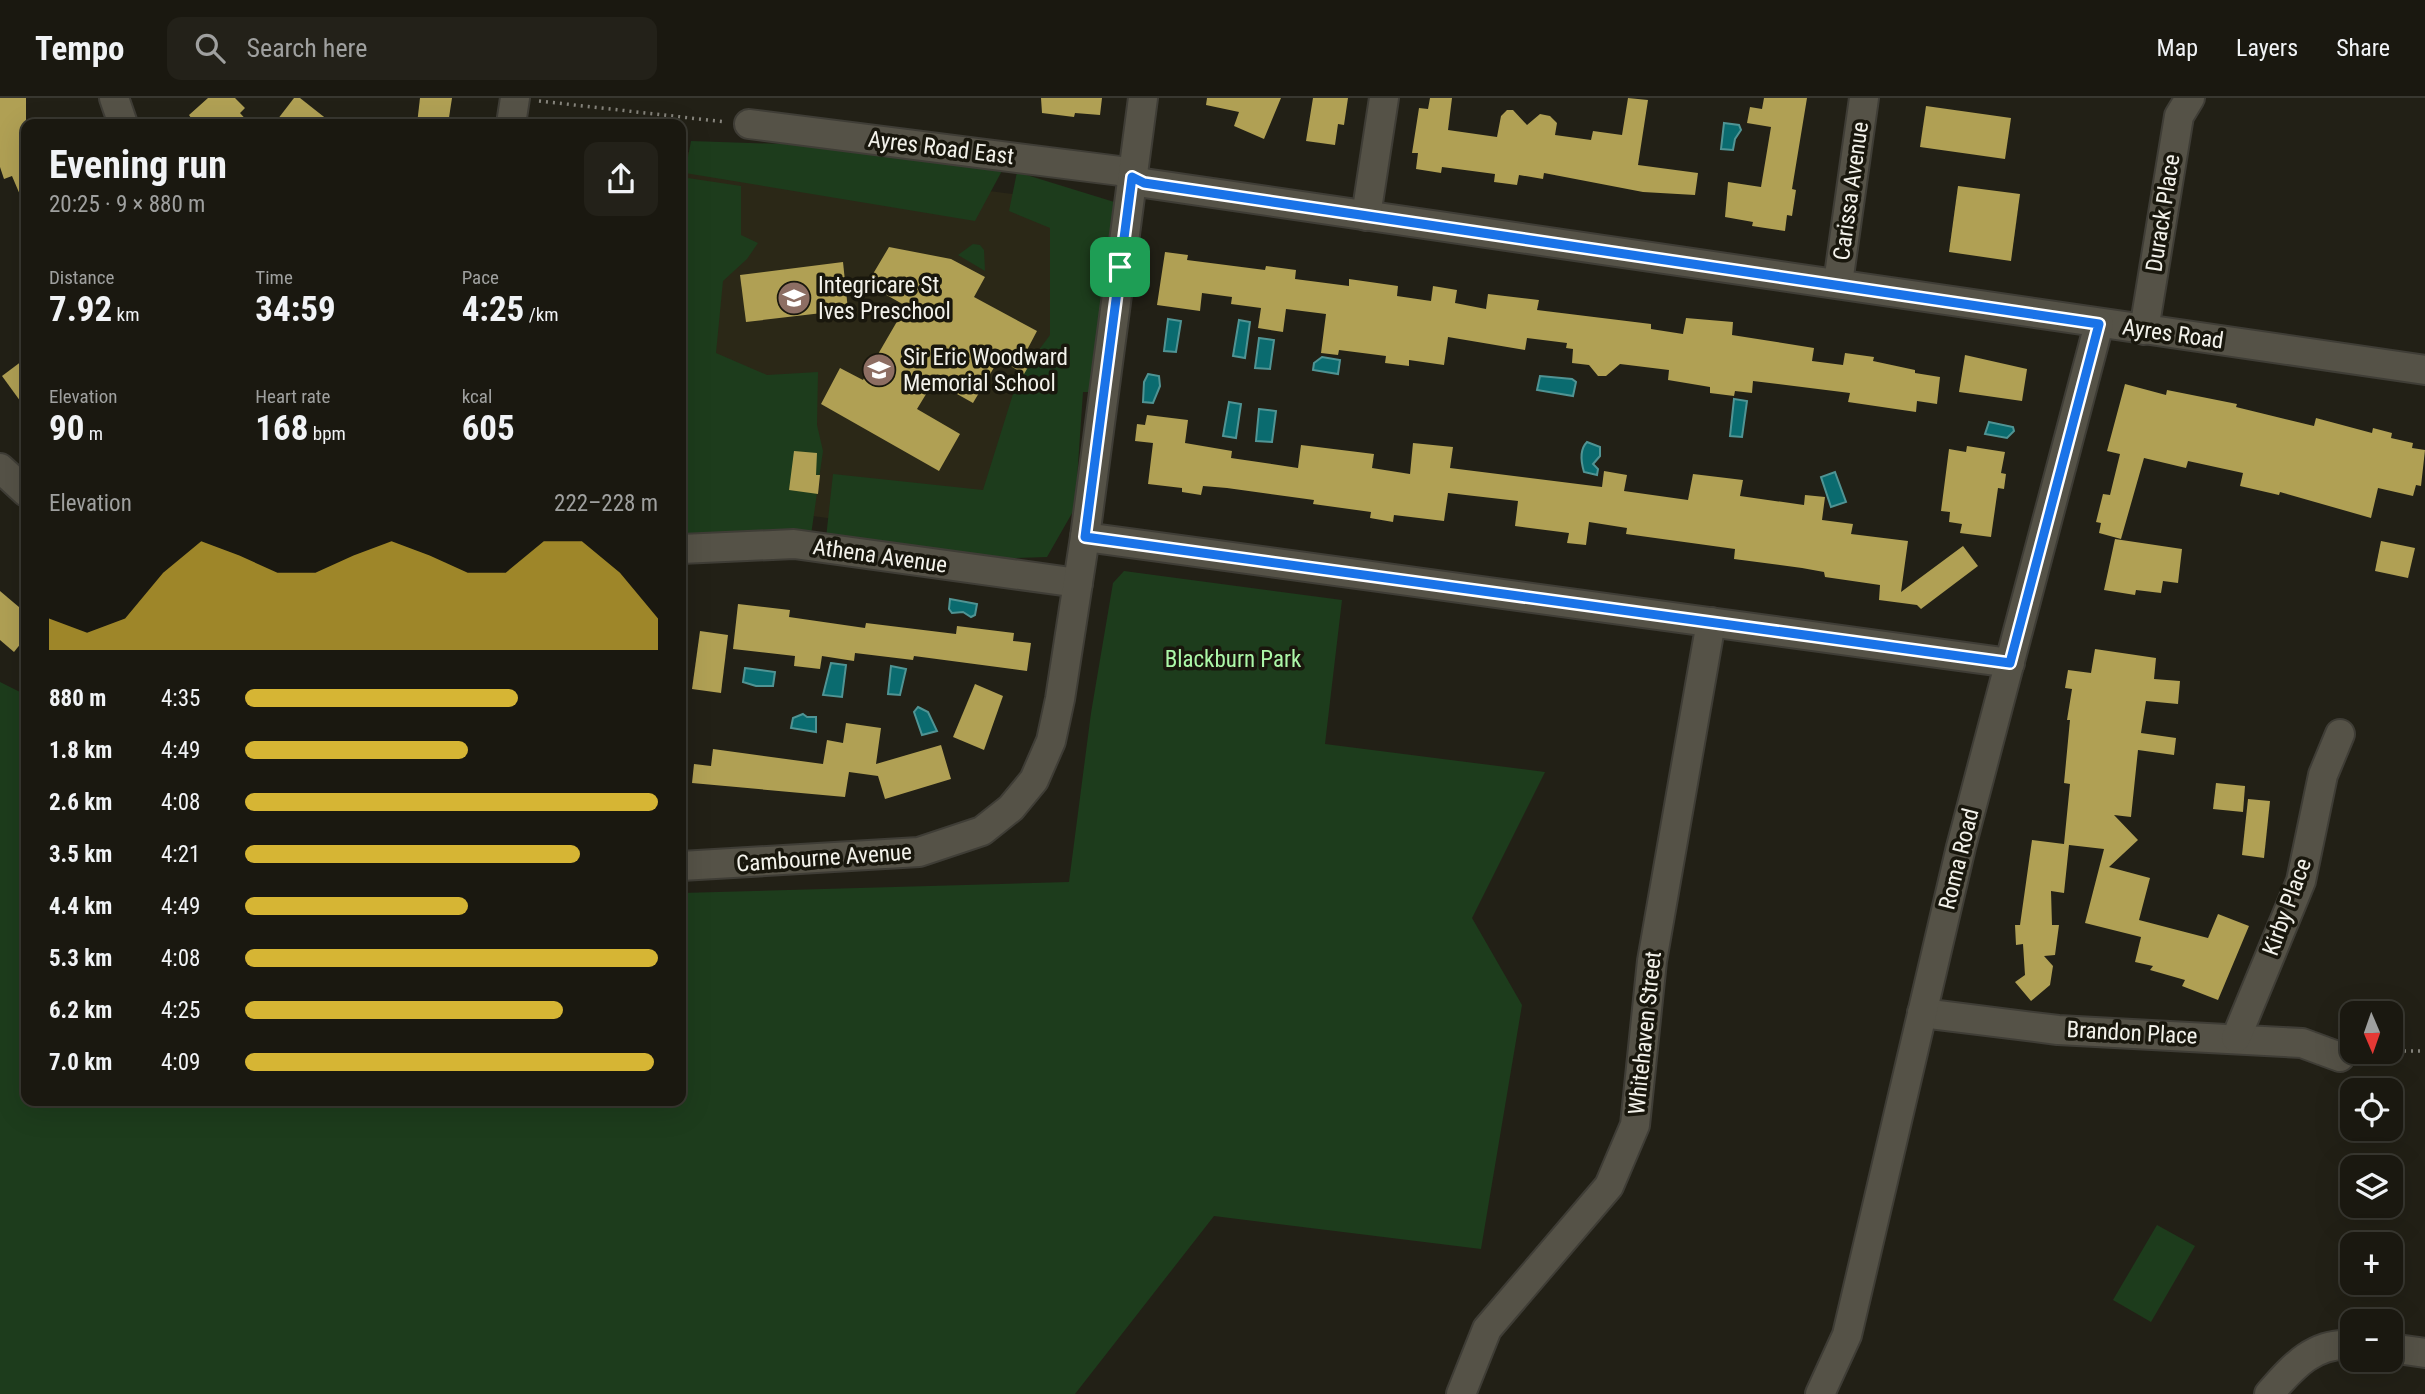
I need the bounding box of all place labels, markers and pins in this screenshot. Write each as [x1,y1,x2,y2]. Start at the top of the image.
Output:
pin [1090,237,1150,297]
place label: Integricare St Ives Preschool [818,272,951,325]
school or university icon: Integricare St Ives Preschool [775,279,813,317]
place label: Sir Eric Woodward Memorial School [903,344,1068,397]
school or university icon: Sir Eric Woodward Memorial School [860,351,898,389]

